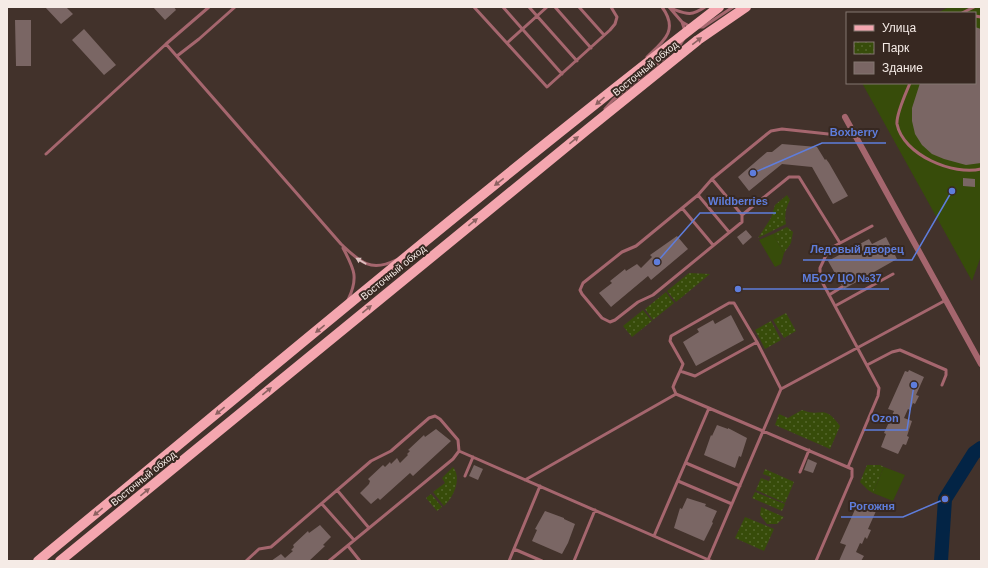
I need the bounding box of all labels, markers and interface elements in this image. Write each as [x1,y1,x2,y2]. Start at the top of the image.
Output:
legend [846,12,976,84]
text: Улица [882,21,916,35]
one-way arrow [692,37,703,46]
street label: Восточный обход [611,39,680,98]
text: Парк [882,41,910,55]
text: Здание [882,61,923,75]
one-way arrow [595,96,606,105]
callout: Boxberry [822,120,886,143]
text: Boxberry [830,126,879,138]
one-way arrow [569,136,580,145]
one-way arrow [493,178,504,186]
callout: Wildberries [700,190,776,213]
text: Wildberries [708,195,768,207]
one-way arrow [468,218,479,227]
callout: Ледовый дворец [803,237,912,260]
street label: Восточный обход [359,243,428,302]
text: Ледовый дворец [810,243,904,255]
one-way arrow [355,257,367,264]
callout: МБОУ ЦО №37 [794,266,889,289]
text: МБОУ ЦО №37 [802,272,882,284]
one-way arrow [362,305,372,313]
one-way arrow [315,324,326,333]
one-way arrow [261,387,272,396]
one-way arrow [215,407,225,416]
callout: Ozon [864,407,907,430]
text: Ozon [871,412,899,424]
street label: Восточный обход [109,449,178,508]
one-way arrow [139,487,150,496]
callout: Рогожня [841,494,903,517]
text: Рогожня [849,500,895,512]
one-way arrow [93,507,103,516]

